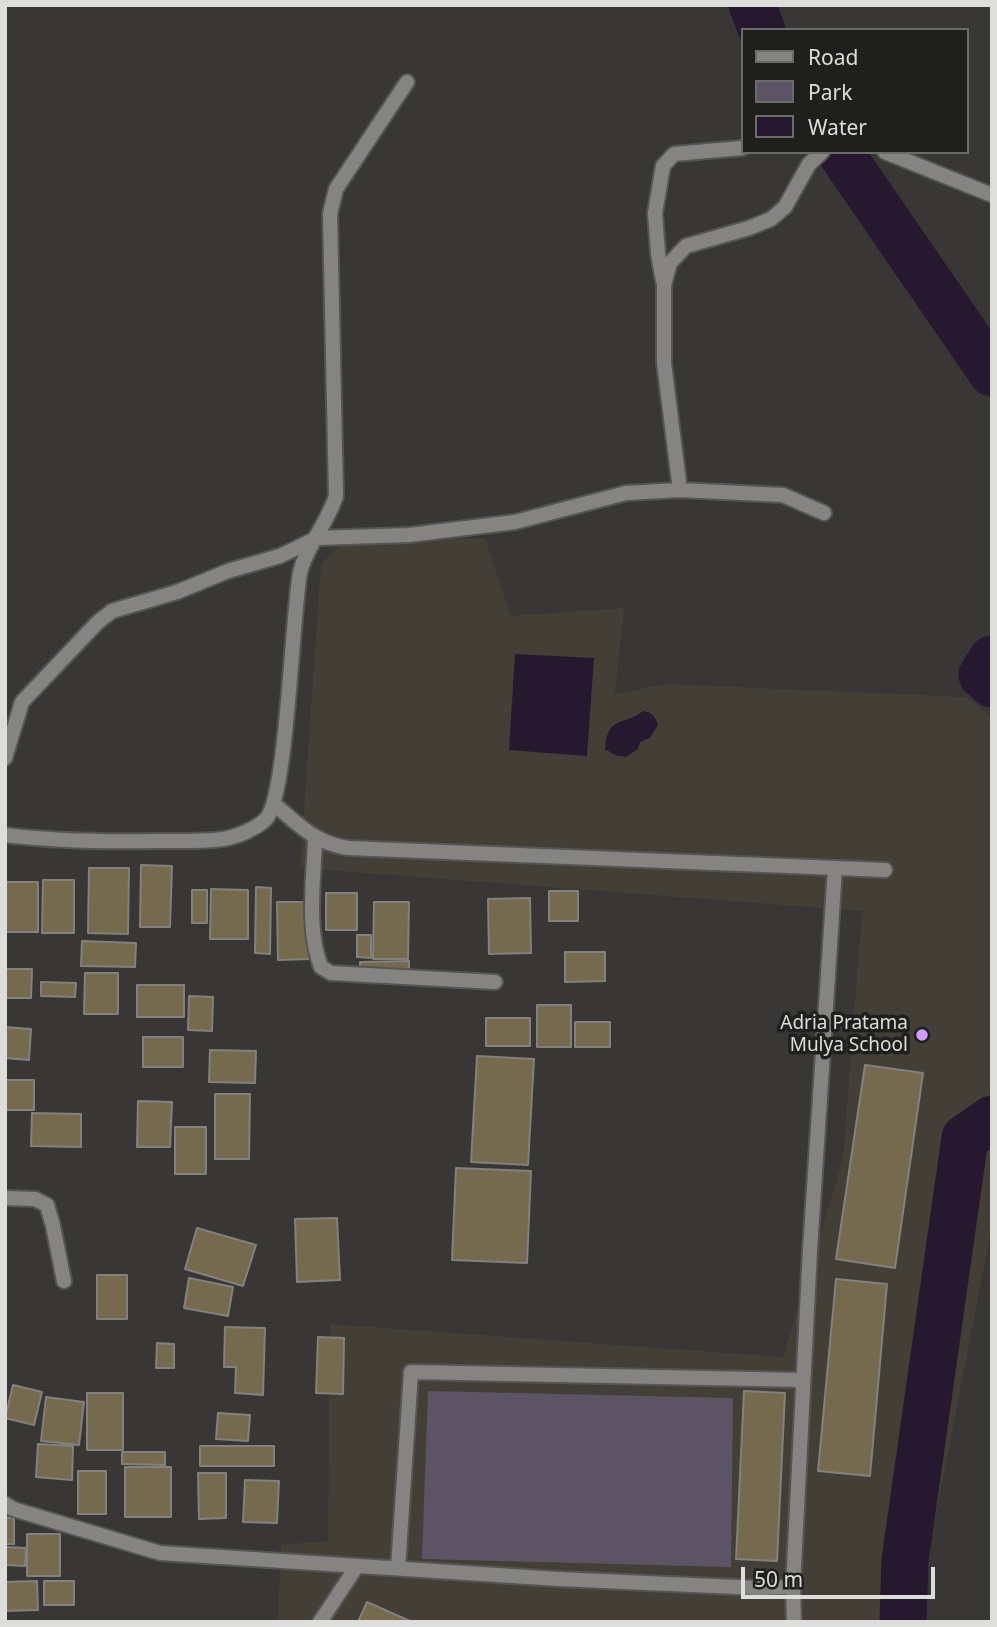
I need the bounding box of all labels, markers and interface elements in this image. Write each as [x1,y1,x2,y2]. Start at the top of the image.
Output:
legend [741,28,969,154]
text: Road [808,43,858,71]
text: Park [808,78,852,106]
text: Water [808,113,867,141]
place label: Adria Pratama Mulya School [780,1013,908,1057]
marker: Adria Pratama Mulya School [914,1027,930,1043]
scale bar [745,1554,939,1598]
text: 50 m [754,1565,803,1593]

